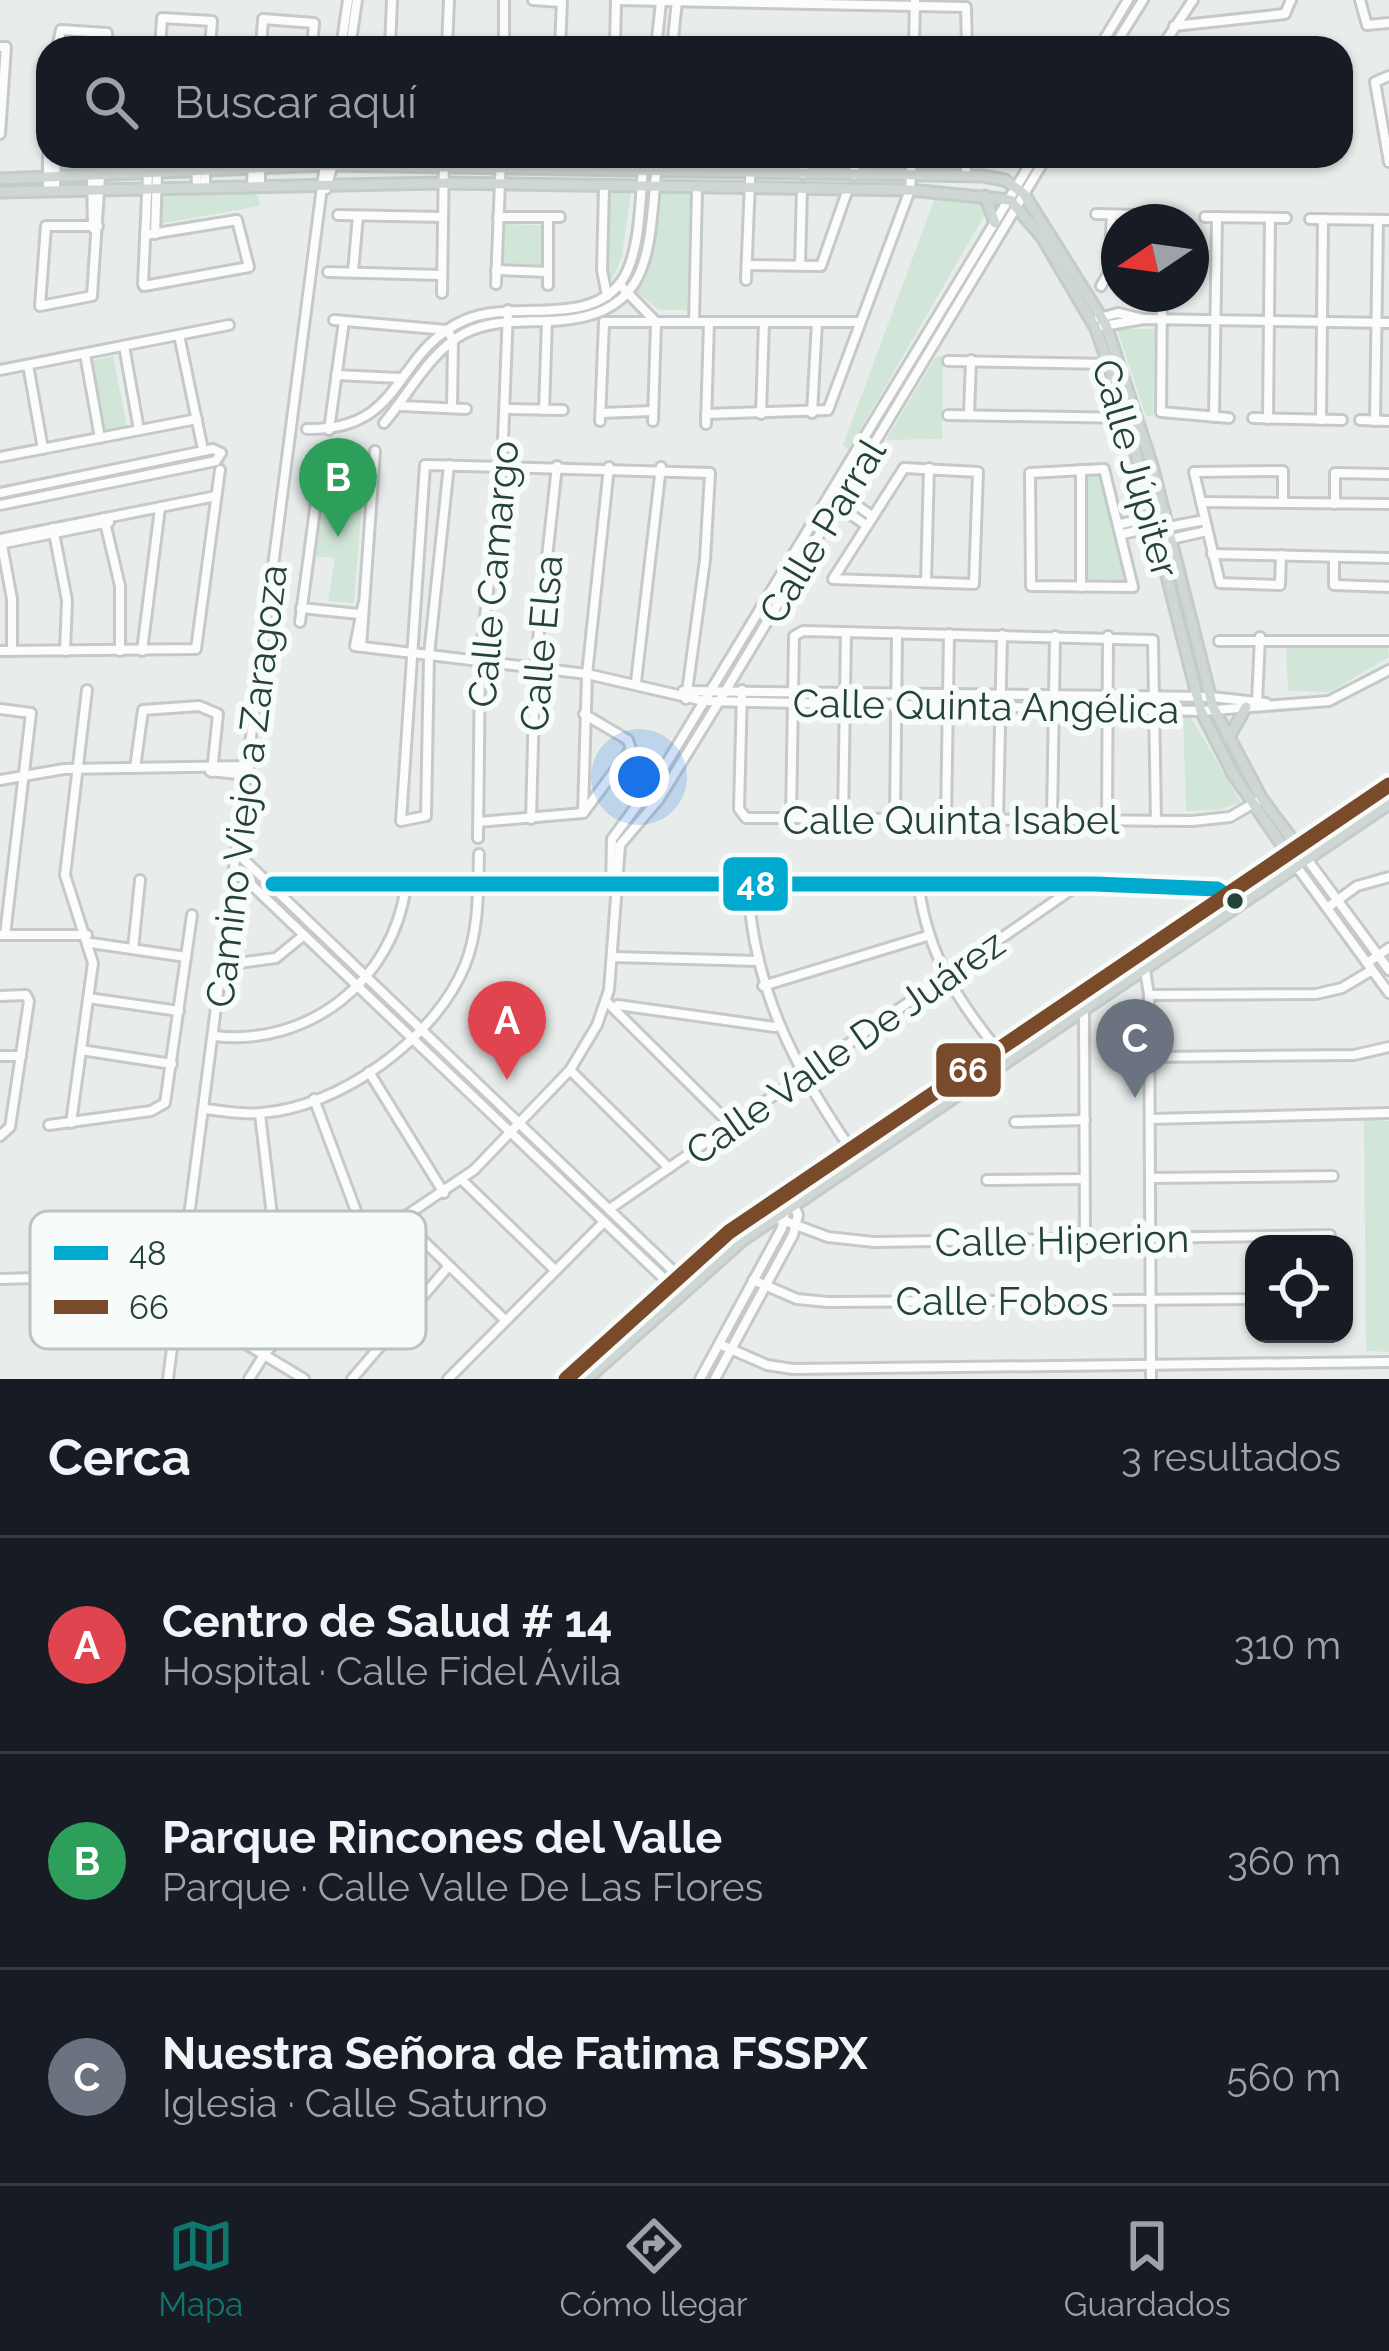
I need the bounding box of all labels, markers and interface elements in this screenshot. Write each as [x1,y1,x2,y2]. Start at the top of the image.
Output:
search box [36,36,1353,168]
icon: search [78,69,144,135]
text: Buscar aquí [174,76,417,129]
north arrow [1101,204,1209,312]
street label: Calle Júpiter [1083,354,1189,583]
street label: Calle Parral [749,430,895,631]
pin: B [299,438,377,537]
street label: Calle Camargo [458,439,528,709]
street label: Calle Elsa [510,553,572,733]
street label: Camino Viejo a Zaragoza [196,562,296,1010]
street label: Calle Quinta Angélica [792,680,1180,732]
your location [609,747,669,807]
street label: Calle Quinta Isabel [783,797,1120,843]
line badge: 48 [721,855,790,913]
text: 48 [737,865,775,904]
unlabelled marker [1224,890,1246,912]
street label: Calle Valle De Juárez [677,920,1013,1174]
pin: A [468,981,546,1080]
pin: C [1096,999,1174,1098]
line badge: 66 [934,1041,1003,1099]
text: 66 [948,1051,988,1090]
legend [30,1211,426,1349]
street label: Calle Hiperion [934,1215,1190,1265]
text: 48 [129,1234,167,1273]
map controls [1245,1235,1353,1343]
button: locate [1245,1235,1353,1343]
street label: Calle Fobos [895,1278,1109,1324]
text: 66 [129,1288,169,1327]
text: Cerca [48,1427,191,1487]
text: 3 resultados [1121,1434,1341,1480]
text: Centro de Salud # 14 [162,1595,612,1648]
text: A [74,1622,100,1668]
text: 310 m [1234,1622,1341,1668]
text: Hospital · Calle Fidel Ávila [162,1648,621,1694]
text: Parque Rincones del Valle [162,1811,722,1864]
text: B [74,1838,100,1884]
text: 360 m [1227,1838,1341,1884]
text: Parque · Calle Valle De Las Flores [162,1864,763,1910]
text: Nuestra Señora de Fatima FSSPX [162,2027,868,2080]
text: C [74,2054,100,2100]
text: 560 m [1227,2054,1341,2100]
text: Iglesia · Calle Saturno [162,2080,548,2126]
tab: Mapa [158,2213,243,2324]
tab: Cómo llegar [560,2213,748,2324]
tab: Guardados [1064,2213,1231,2324]

